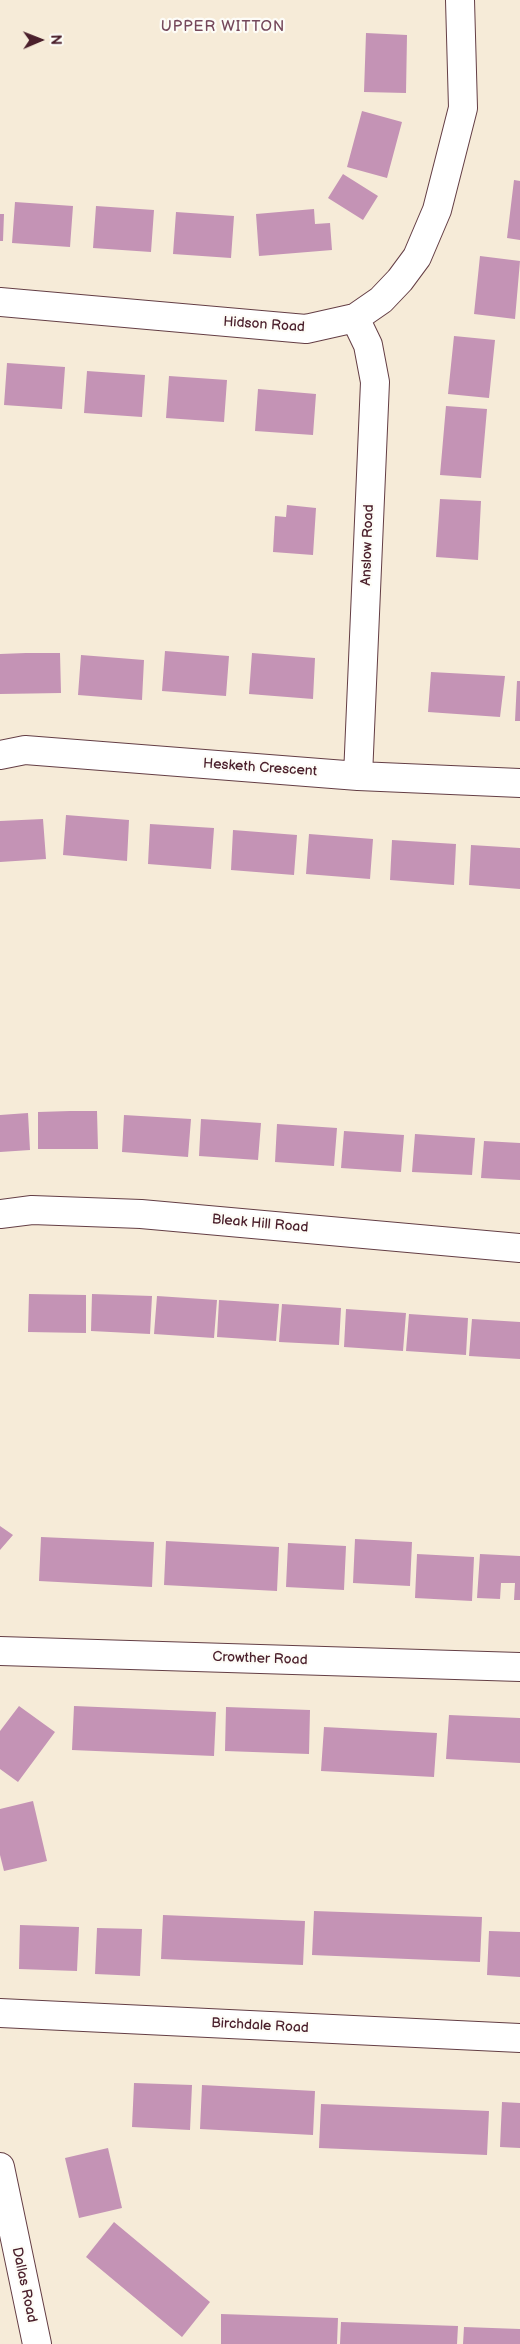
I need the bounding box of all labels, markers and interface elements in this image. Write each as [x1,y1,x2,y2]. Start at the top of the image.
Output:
north arrow [15,15,65,65]
district label: UPPER WITTON [159,18,287,36]
text: N [47,34,64,45]
street label: Hidson Road [223,314,305,336]
street label: Anslow Road [358,504,378,586]
street label: Hesketh Crescent [202,756,318,780]
street label: Bleak Hill Road [211,1211,309,1237]
street label: Crowther Road [212,1649,308,1669]
street label: Birchdale Road [211,2015,309,2037]
street label: Dallas Road [8,2246,40,2324]

